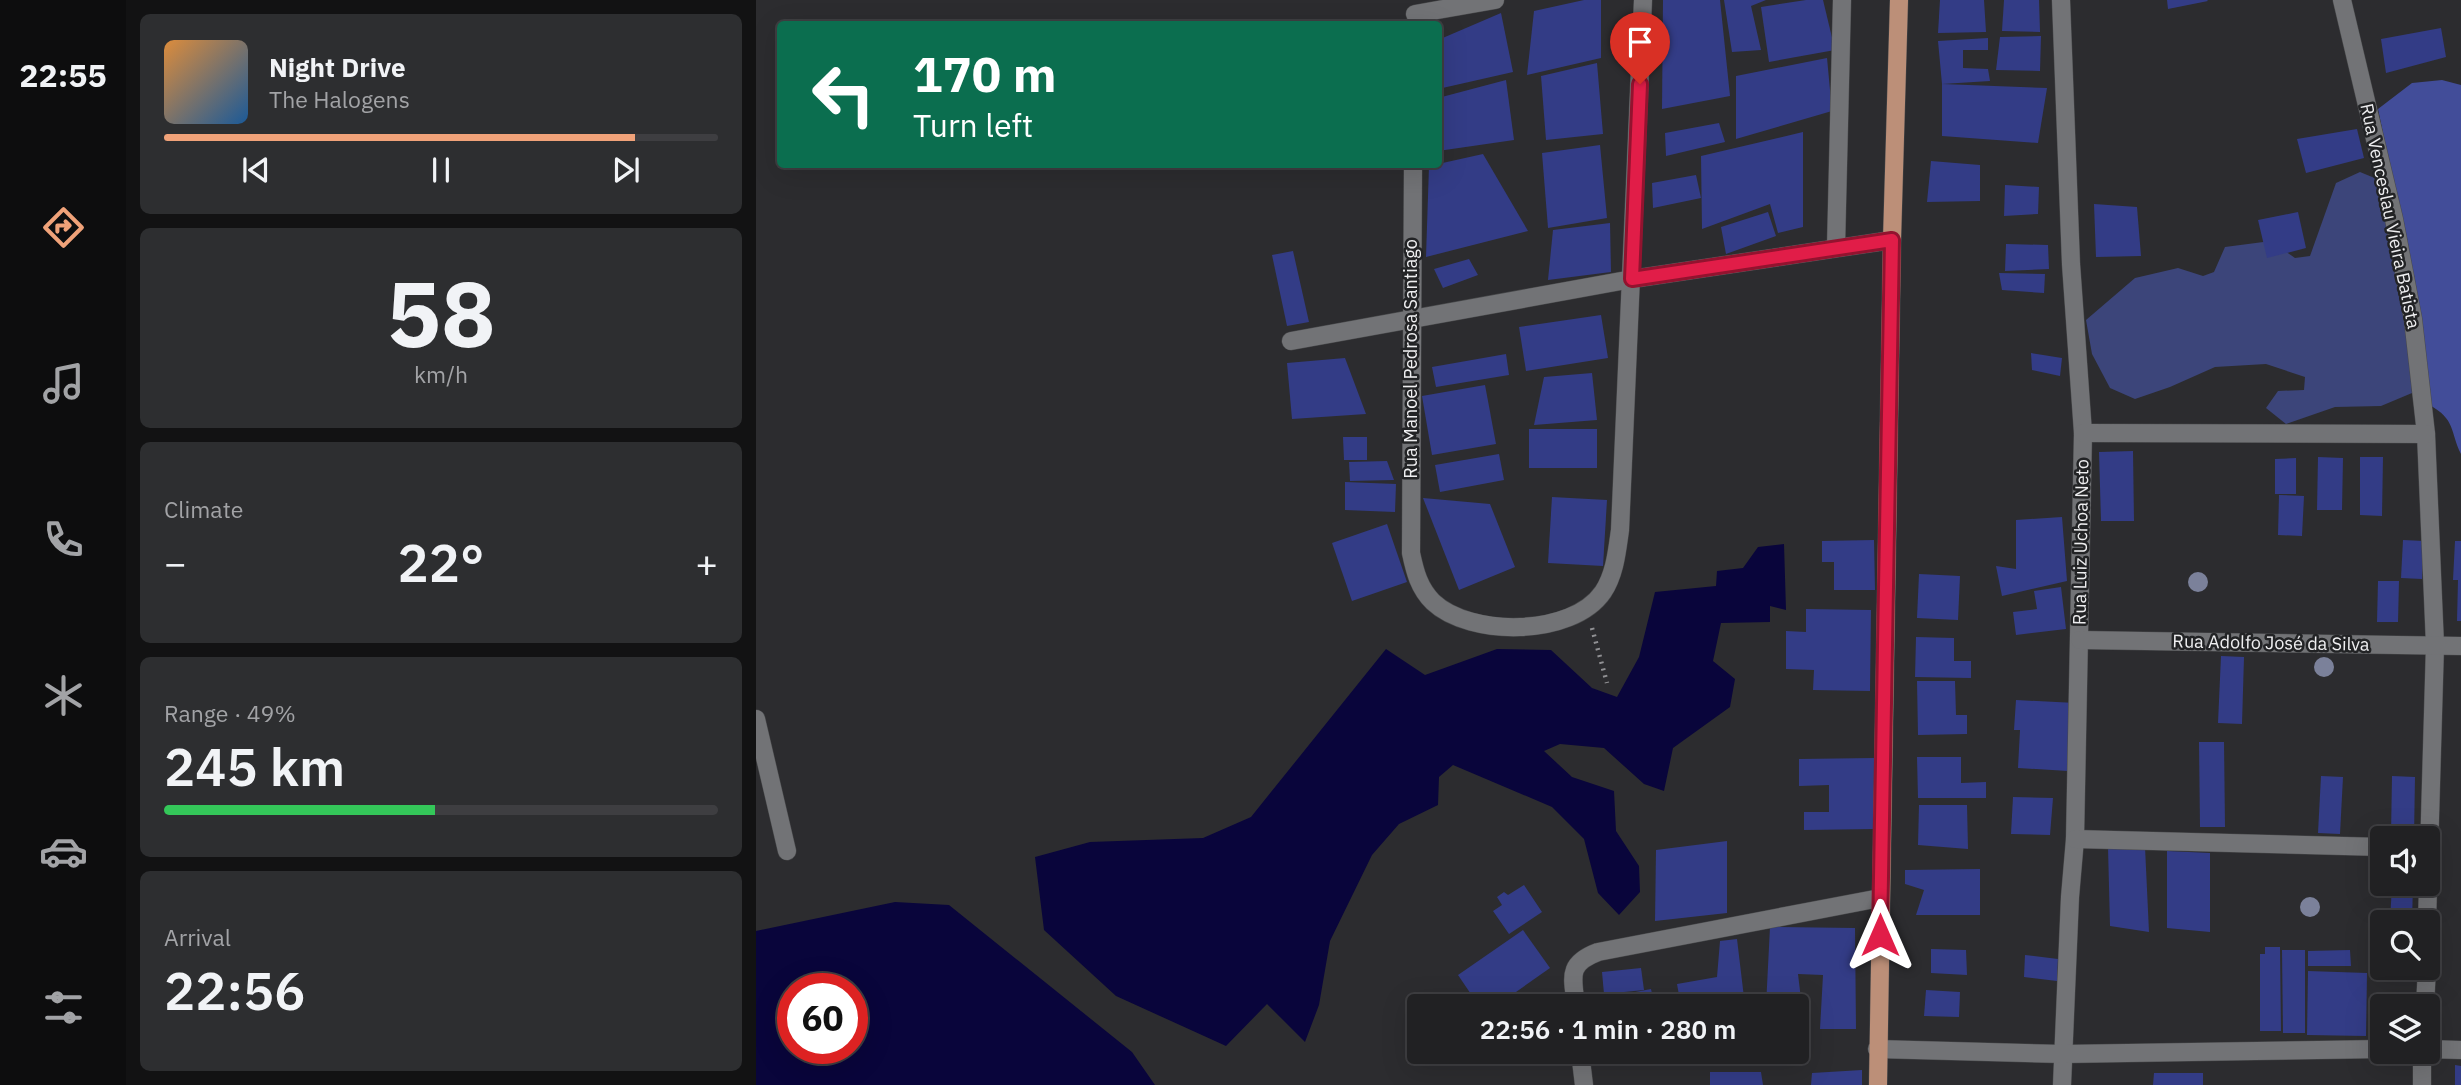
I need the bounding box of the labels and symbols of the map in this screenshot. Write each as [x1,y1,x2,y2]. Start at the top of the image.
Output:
pin [1610,12.0,1670,84]
street label: Rua Venceslau Vieira Batista [2355,101,2426,331]
street label: Rua Manoel Pedrosa Santiago [1399,239,1422,479]
street label: Rua Luiz Uchoa Neto [2068,459,2093,625]
street label: Rua Adolfo José da Silva [2172,629,2370,656]
position arrow [1843,898,1917,972]
speed limit sign: 60 [777,973,868,1064]

